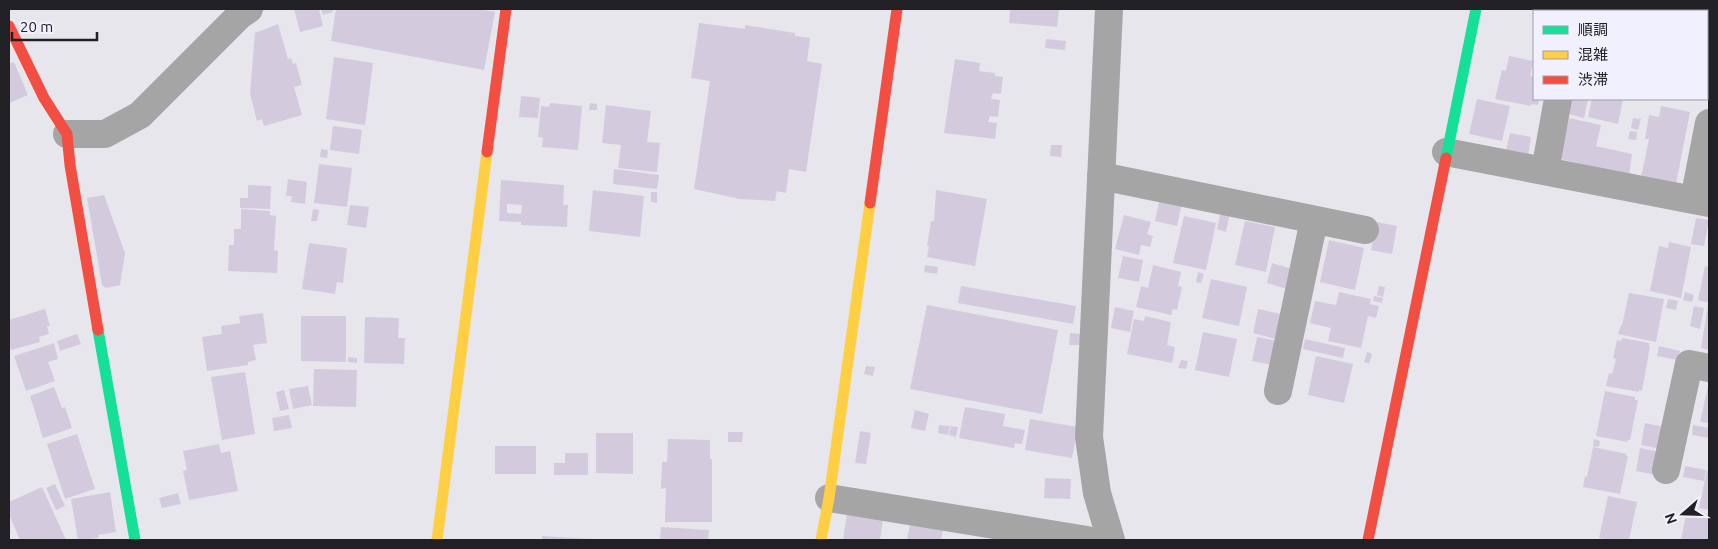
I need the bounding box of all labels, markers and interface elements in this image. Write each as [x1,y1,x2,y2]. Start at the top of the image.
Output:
scale bar [12,10,98,42]
legend [1533,10,1708,100]
text: 20 m [20,18,53,35]
text: 順調 [1578,21,1608,38]
text: 混雑 [1578,46,1608,63]
text: 渋滞 [1578,71,1608,88]
north arrow [1658,489,1708,539]
text: N [1661,511,1680,526]

